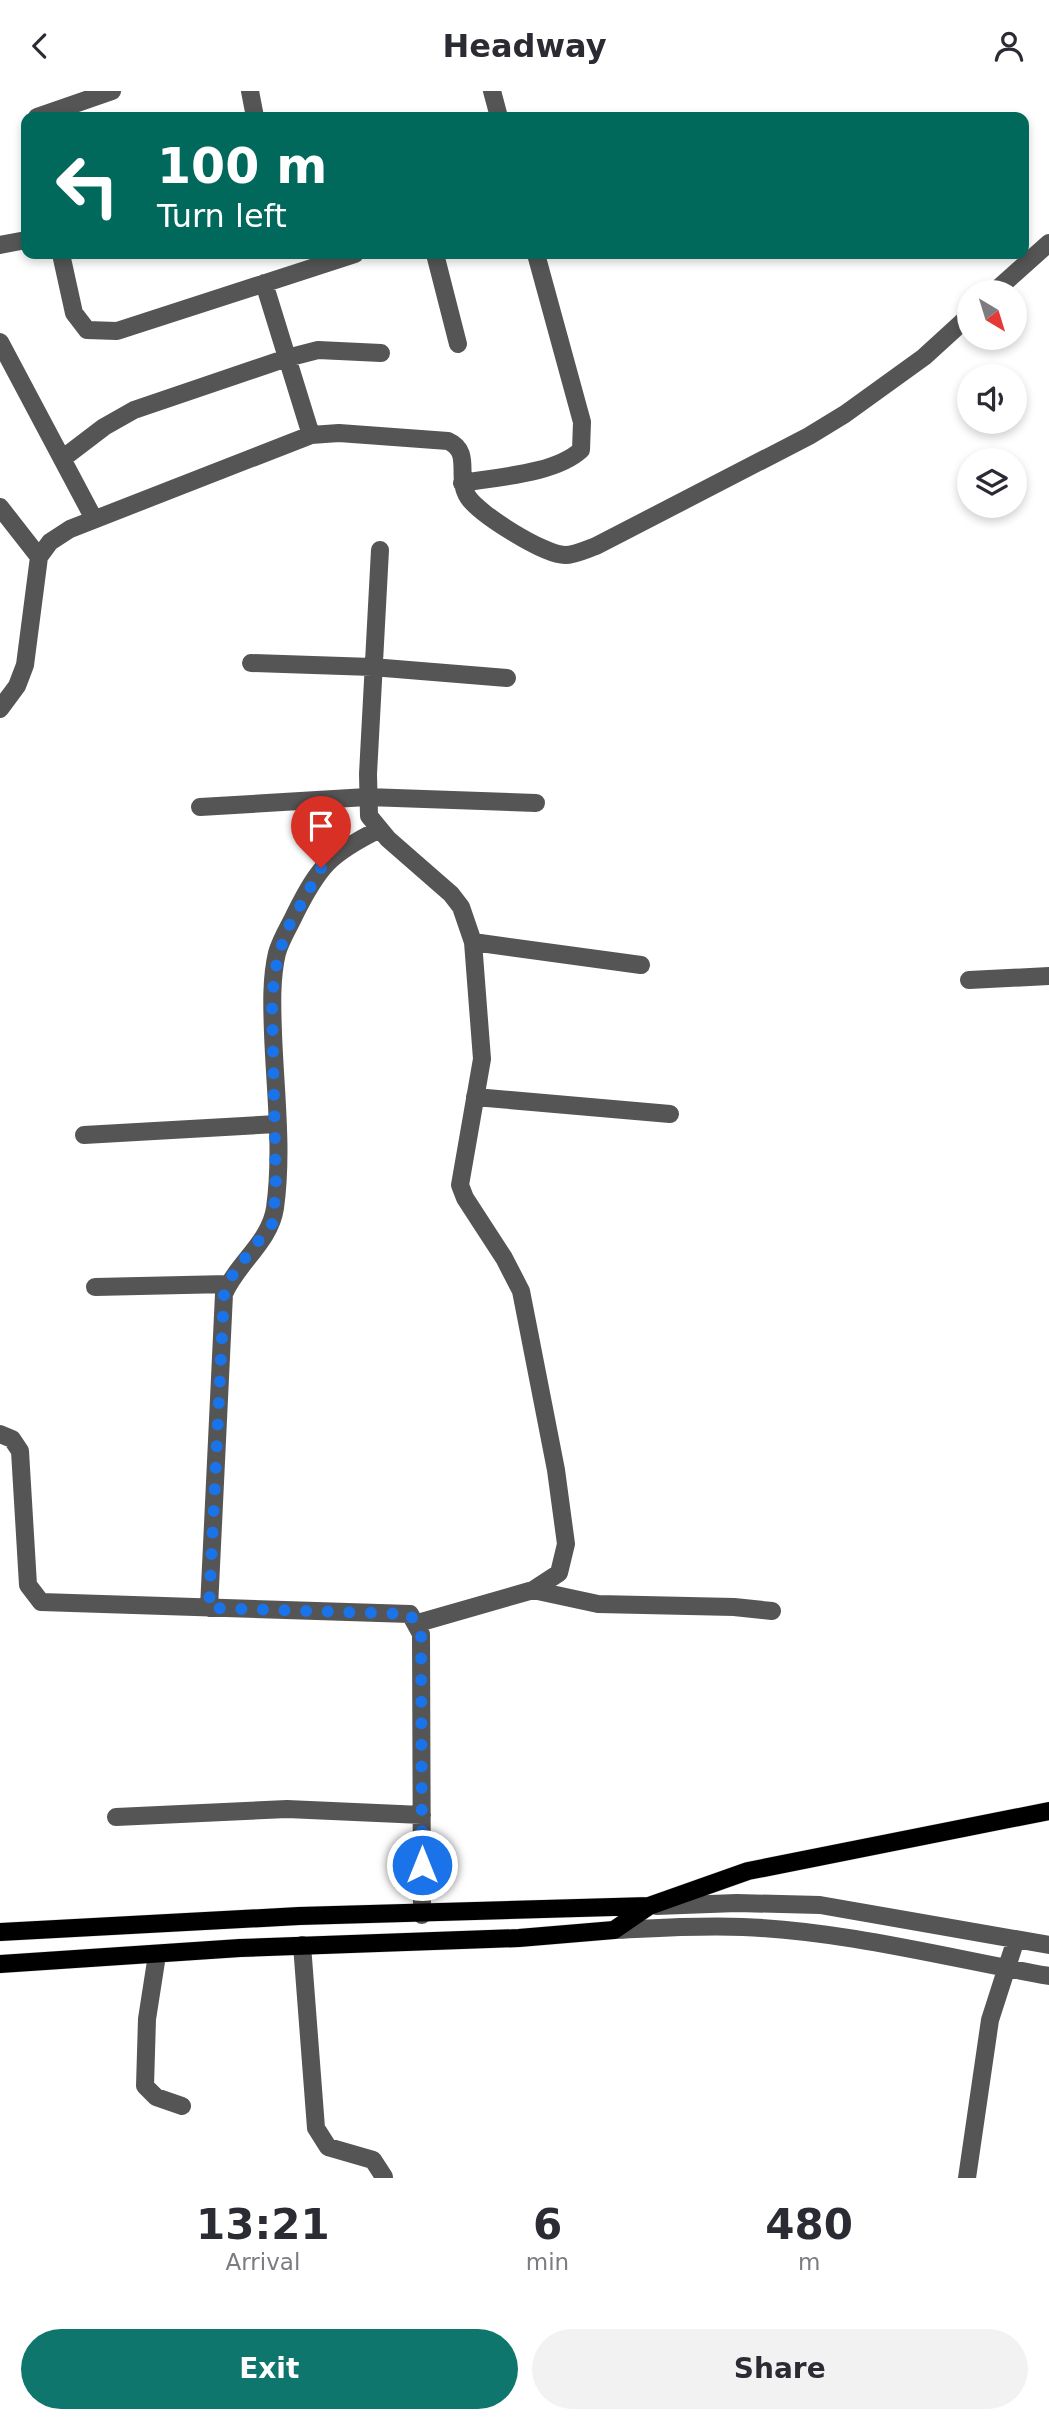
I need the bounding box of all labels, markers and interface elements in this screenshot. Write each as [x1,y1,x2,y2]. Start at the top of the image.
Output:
icon: back [21,27,59,65]
text: Headway [442,27,607,65]
icon: person [990,27,1028,65]
text: 100 m [157,138,327,195]
icon: left [42,140,133,231]
text: Turn left [157,197,287,235]
north arrow [957,280,1027,350]
map controls [957,280,1027,518]
button: sound [957,364,1027,434]
button: layers [957,448,1027,518]
pin [291,796,351,868]
icon: arrive [302,807,340,845]
position arrow [385,1828,459,1902]
text: 13:21 [196,2200,330,2249]
text: 6 [533,2200,562,2249]
text: 480 [765,2200,853,2249]
text: Arrival [226,2249,300,2275]
text: min [526,2249,569,2275]
text: m [798,2249,820,2275]
button: Exit [21,2329,518,2409]
button: Share [532,2329,1028,2409]

